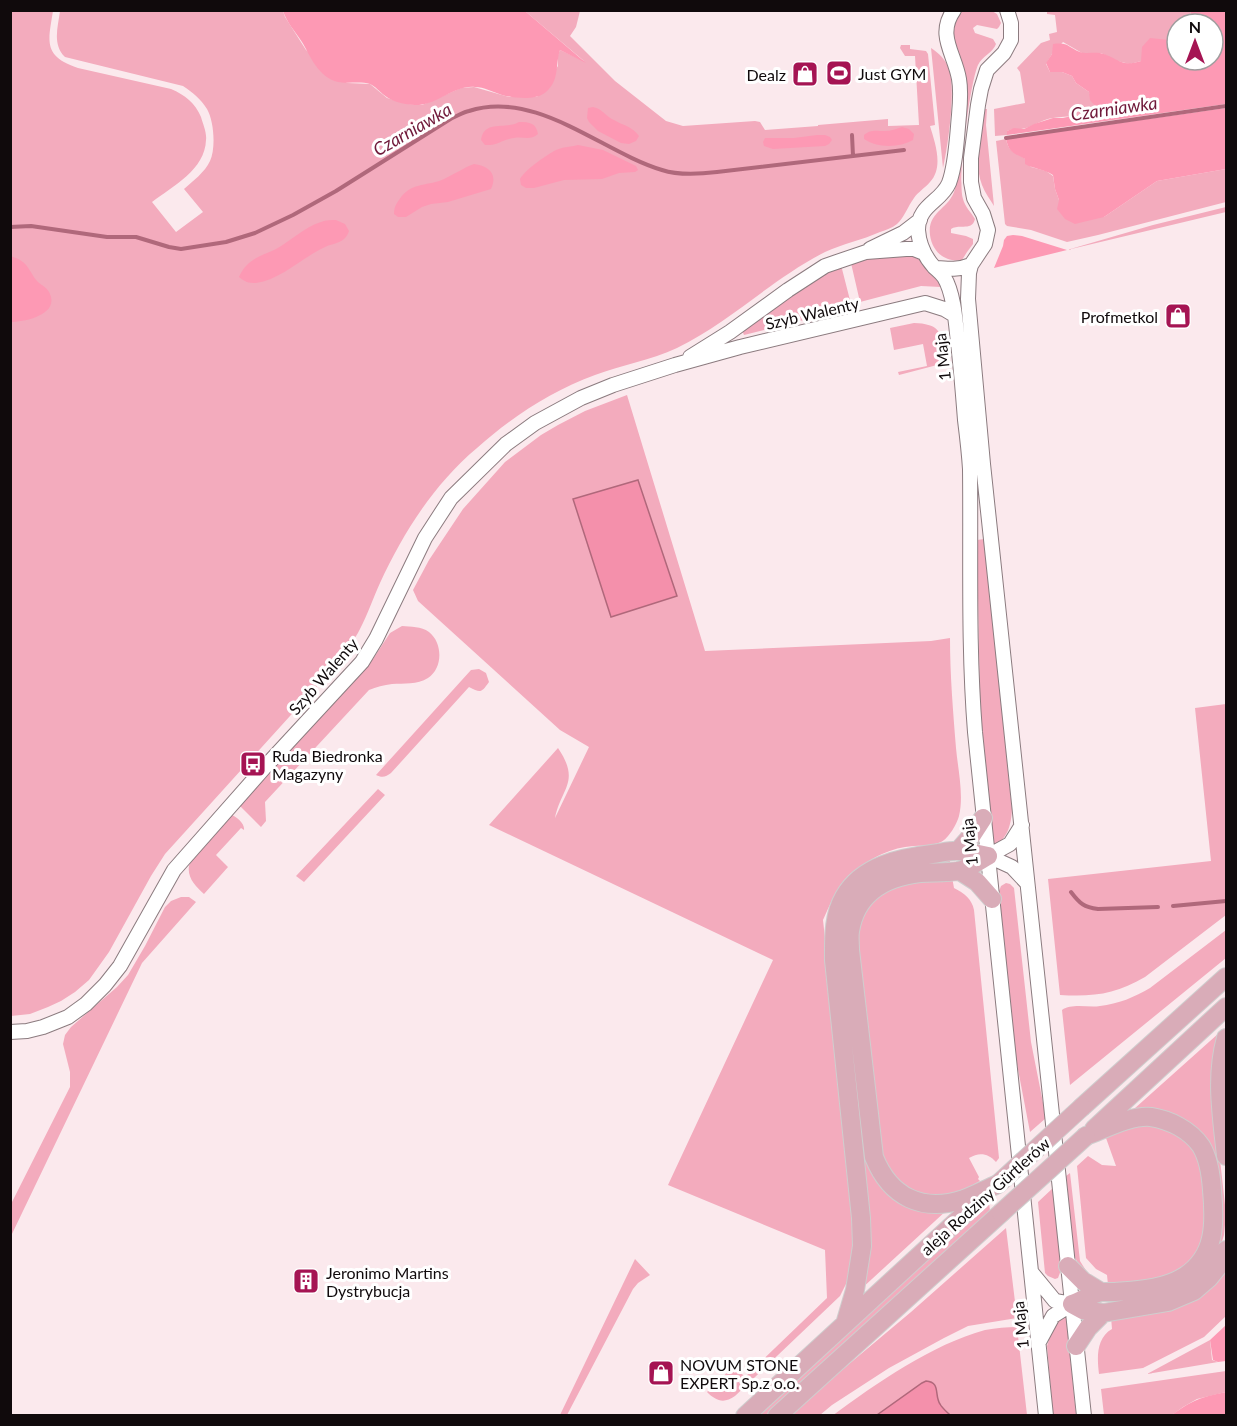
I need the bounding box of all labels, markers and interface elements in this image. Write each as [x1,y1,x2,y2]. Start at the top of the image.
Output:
north arrow [1165,12,1225,72]
text: N [1189,17,1201,36]
sports icon: Just GYM [824,58,854,88]
shop icon: Dealz [790,59,820,89]
place label: Just GYM [858,64,926,83]
place label: Dealz [747,65,786,84]
water label: Czarniawka [1069,91,1159,125]
water label: Czarniawka [369,98,455,160]
street label: Szyb Walenty [763,293,861,333]
shop icon: Profmetkol [1163,301,1193,331]
place label: Profmetkol [1081,307,1158,326]
street label: 1 Maja [930,332,954,382]
street label: Szyb Walenty [285,633,362,718]
place label: Ruda Biedronka Magazyny [272,746,383,783]
bus stop icon: Ruda Biedronka Magazyny [238,749,268,779]
street label: 1 Maja [957,817,981,867]
street label: aleja Rodziny Gürtlerów [917,1133,1054,1259]
place label: Jeronimo Martins Dystrybucja [326,1263,449,1300]
building icon: Jeronimo Martins Dystrybucja [291,1266,321,1296]
street label: 1 Maja [1008,1300,1032,1350]
place label: NOVUM STONE EXPERT Sp.z o.o. [680,1355,799,1392]
shop icon: NOVUM STONE EXPERT Sp.z o.o. [646,1358,676,1388]

